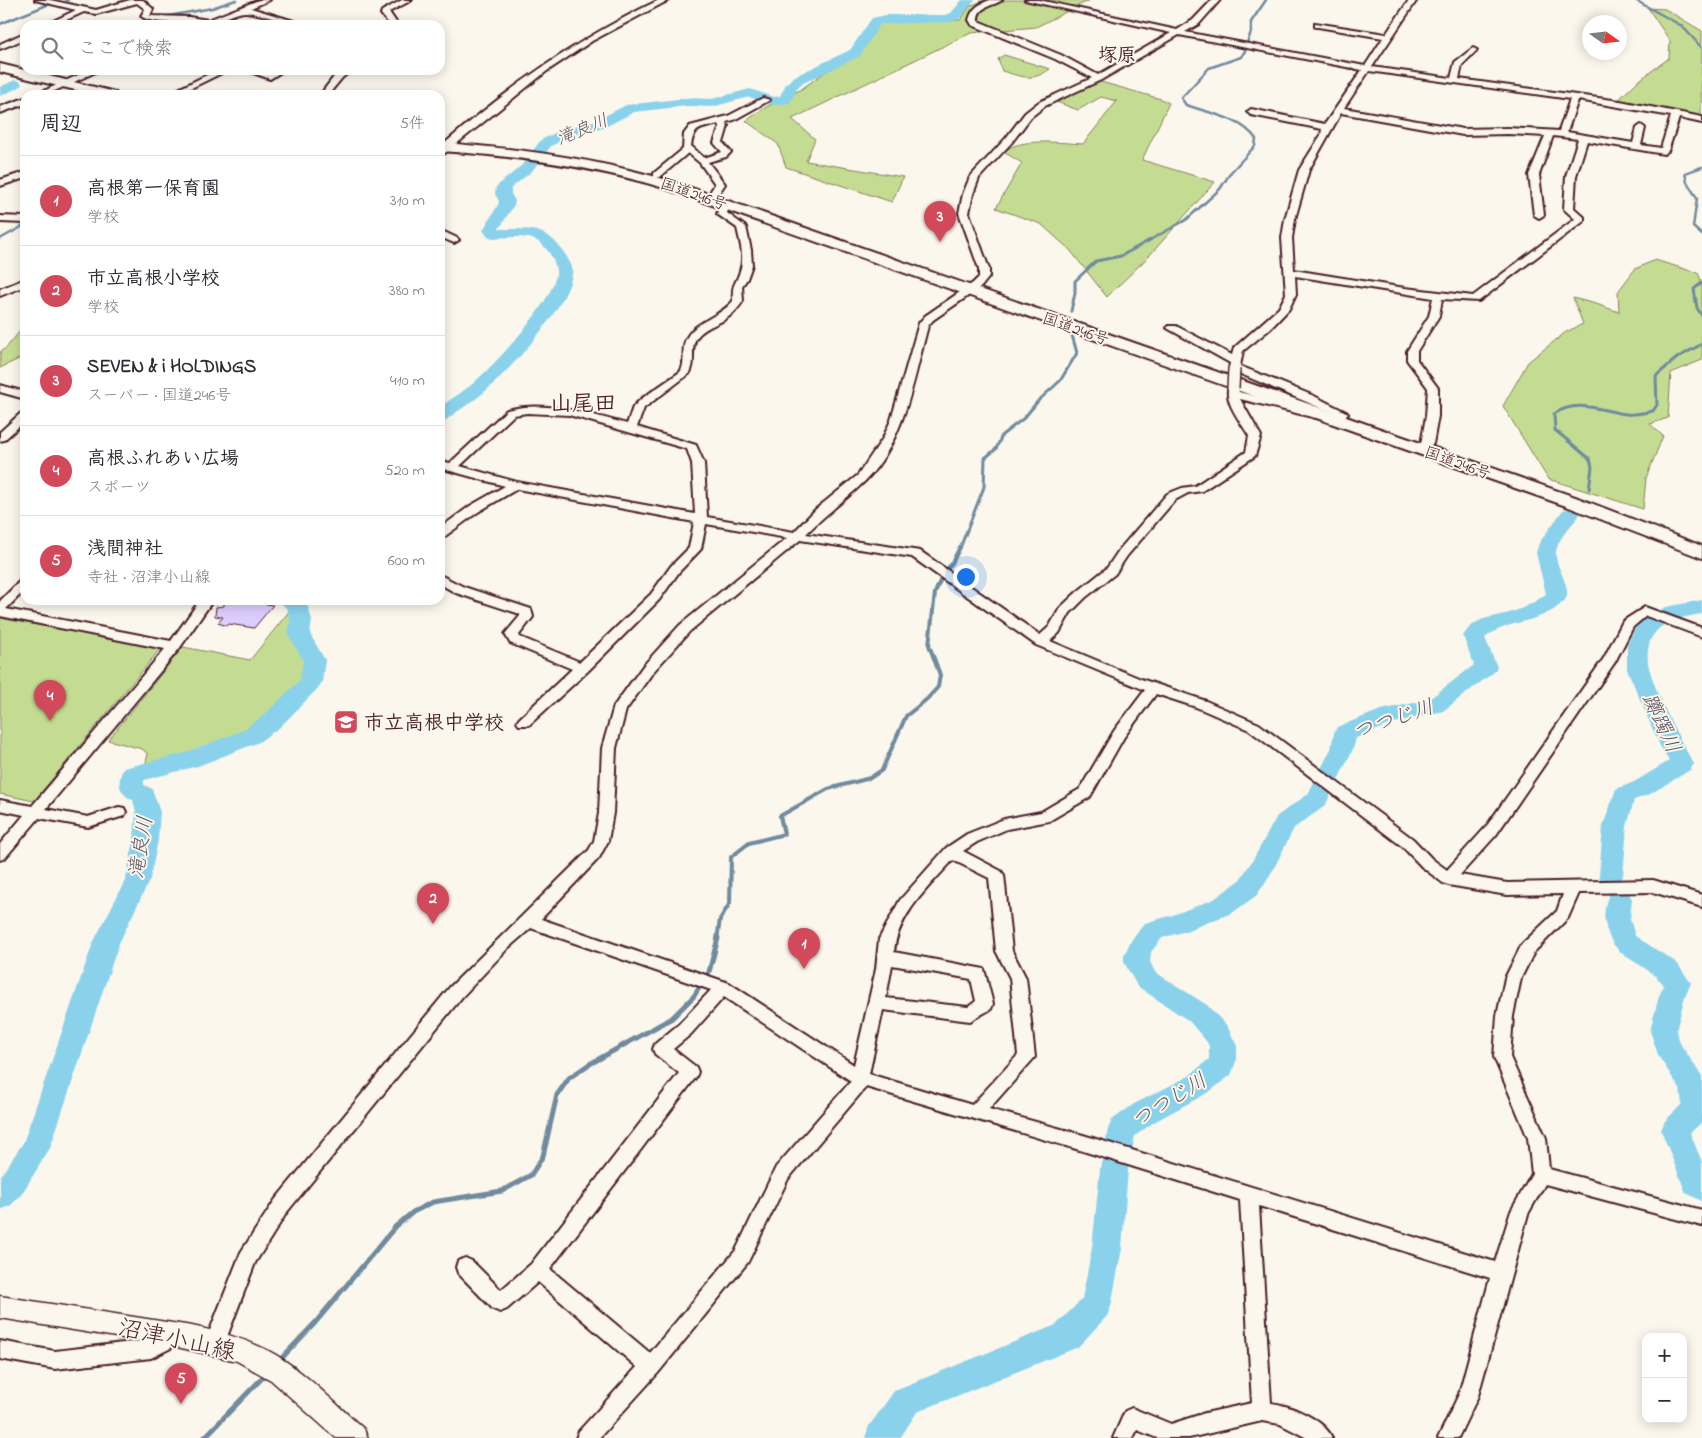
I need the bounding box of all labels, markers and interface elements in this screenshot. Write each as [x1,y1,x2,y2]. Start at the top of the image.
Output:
north arrow [1582,15,1627,60]
search box [20,20,445,75]
icon: search [38,34,66,62]
text: ここで検索 [78,36,173,63]
district label: 塚原 [1098,43,1136,70]
water label: 滝良川 [553,109,613,153]
text: 周辺 [40,110,82,140]
text: 5件 [400,112,425,136]
street label: 国道246号 [657,172,730,218]
text: 高根第一保育園 [87,176,220,203]
text: 1 [53,189,59,213]
text: 310 m [390,189,425,213]
pin: 3 [924,201,956,242]
text: 学校 [87,206,119,230]
text: 市立高根小学校 [87,266,220,293]
text: 2 [52,279,60,303]
text: 380 m [389,279,425,303]
text: 学校 [87,296,119,320]
street label: 国道246号 [1039,307,1112,353]
text: SEVEN & i HOLDINGS [87,354,256,381]
text: 3 [53,369,59,393]
text: 410 m [390,369,425,393]
text: スーパー · 国道246号 [87,384,231,408]
district label: 山尾田 [550,389,616,421]
street label: 国道246号 [1421,441,1494,487]
text: 高根ふれあい広場 [87,446,239,473]
text: 4 [53,459,59,483]
text: 520 m [385,459,425,483]
text: スポーツ [87,476,151,500]
text: 浅間神社 [87,536,163,563]
text: 5 [51,549,61,573]
text: 600 m [388,549,425,573]
your location [953,564,979,590]
text: 寺社 · 沼津小山線 [87,566,210,590]
pin: 4 [34,680,66,721]
water label: 躑躅川 [1633,689,1687,759]
water label: つつじ川 [1349,693,1438,749]
school or university icon: 市立高根中学校 [333,709,359,735]
place label: 市立高根中学校 [364,710,504,739]
water label: 滝良川 [122,814,162,881]
pin: 2 [417,883,449,924]
pin: 1 [788,928,820,969]
water label: つつじ川 [1126,1067,1214,1137]
street label: 沼津小山線 [114,1312,239,1371]
map controls [1642,1333,1687,1423]
button: + [1642,1333,1687,1378]
pin: 5 [165,1363,197,1404]
button: − [1642,1378,1687,1423]

